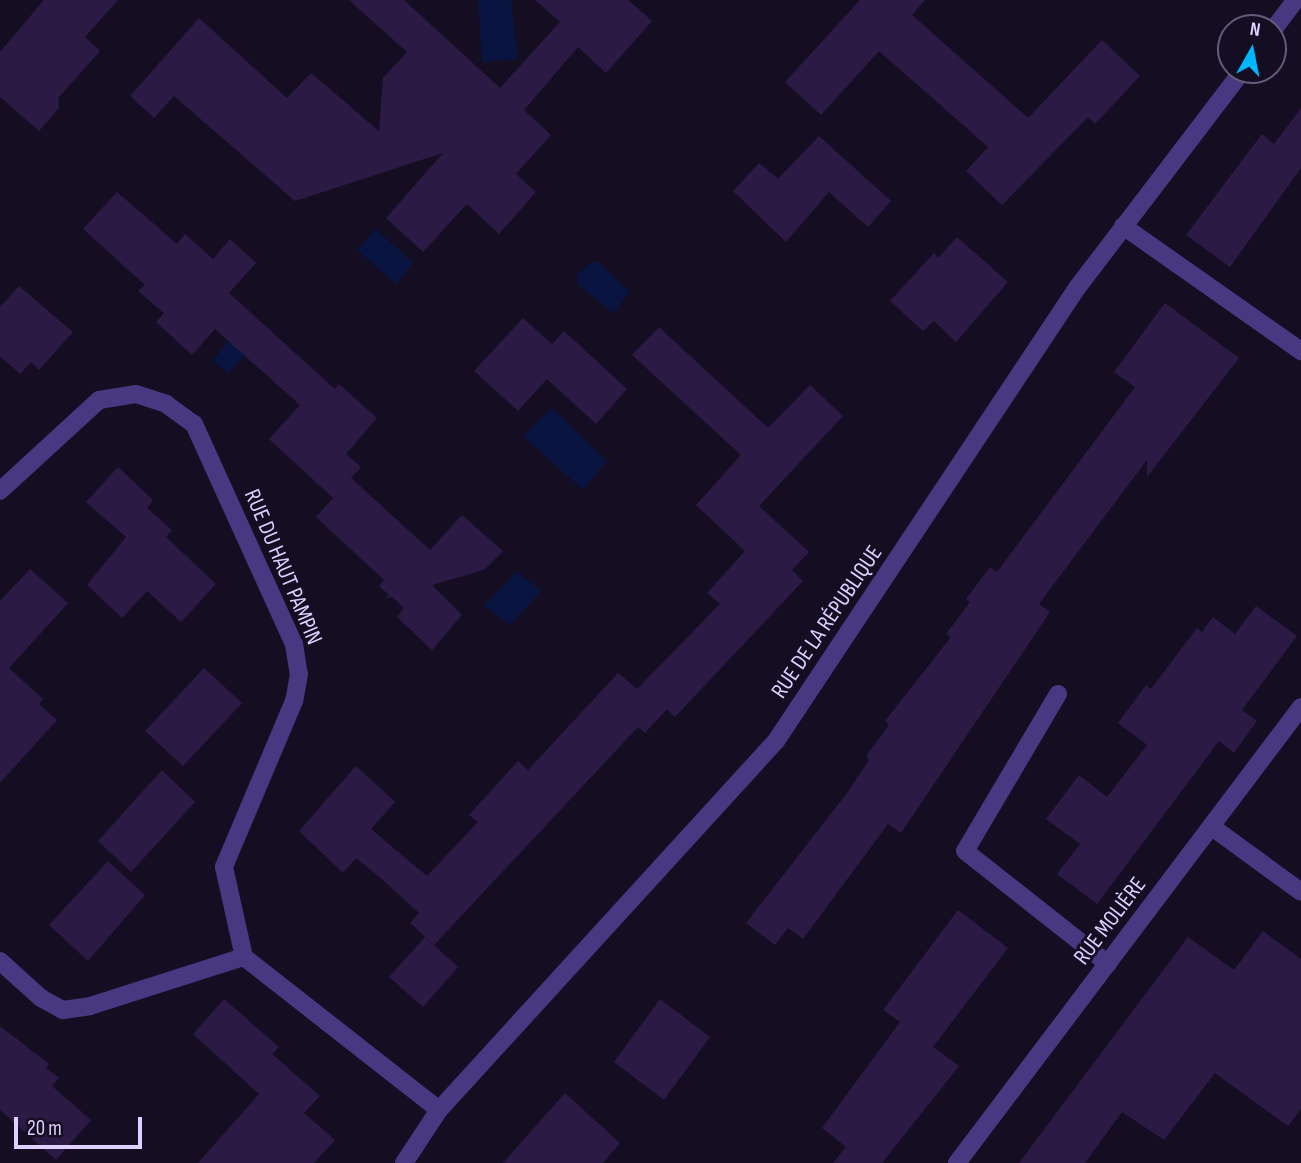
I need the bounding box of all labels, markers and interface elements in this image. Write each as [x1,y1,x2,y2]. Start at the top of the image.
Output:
north arrow [1217,14,1287,84]
text: N [1248,18,1262,42]
street label: RUE DU HAUT PAMPIN [238,485,328,649]
street label: RUE DE LA RÉPUBLIQUE [766,540,888,704]
street label: RUE MOLIÈRE [1068,872,1152,970]
scale bar [18,1104,145,1148]
text: 20 m [27,1116,62,1141]

